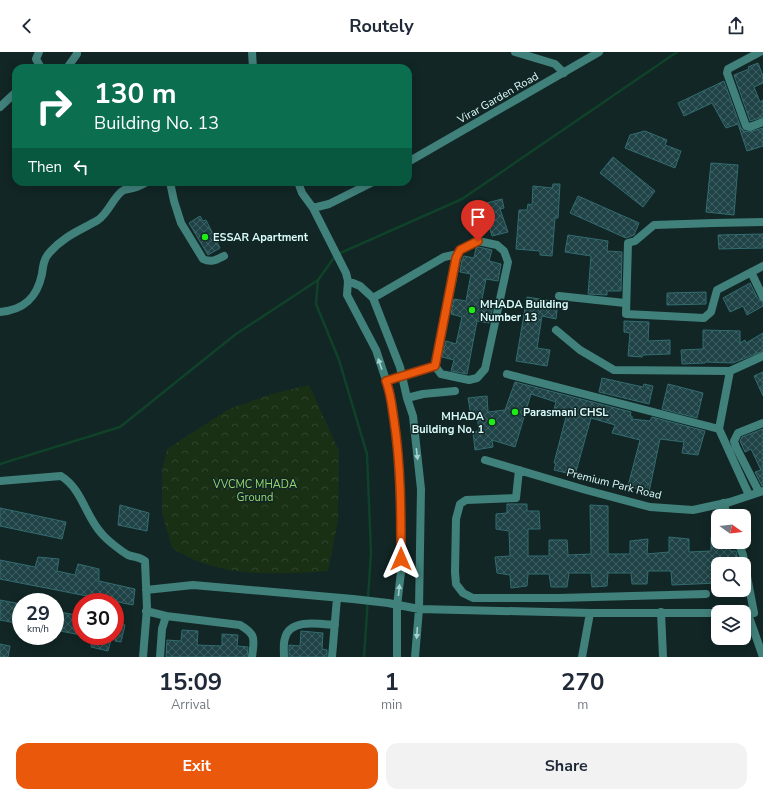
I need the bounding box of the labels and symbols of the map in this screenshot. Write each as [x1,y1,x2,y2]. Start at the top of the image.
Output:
street label: Virar Garden Road [454,69,541,128]
pin [461,200,495,241]
place label: ESSAR Apartment [213,230,309,245]
marker: ESSAR Apartment [200,232,210,242]
place label: MHADA Building Number 13 [480,297,568,325]
marker: MHADA Building Number 13 [467,305,477,315]
one-way arrow [377,358,383,370]
place label: Parasmani CHSL [523,405,609,420]
marker: Parasmani CHSL [510,407,520,417]
place label: MHADA Building No. 1 [412,409,485,437]
marker: MHADA Building No. 1 [487,417,497,427]
one-way arrow [414,448,420,460]
street label: Premium Park Road [565,465,663,503]
park label: VVCMC MHADA Ground [212,477,297,505]
north arrow [711,509,751,549]
position arrow [380,538,422,580]
one-way arrow [396,584,402,596]
speed limit sign: 30 [72,593,124,645]
one-way arrow [414,627,420,639]

